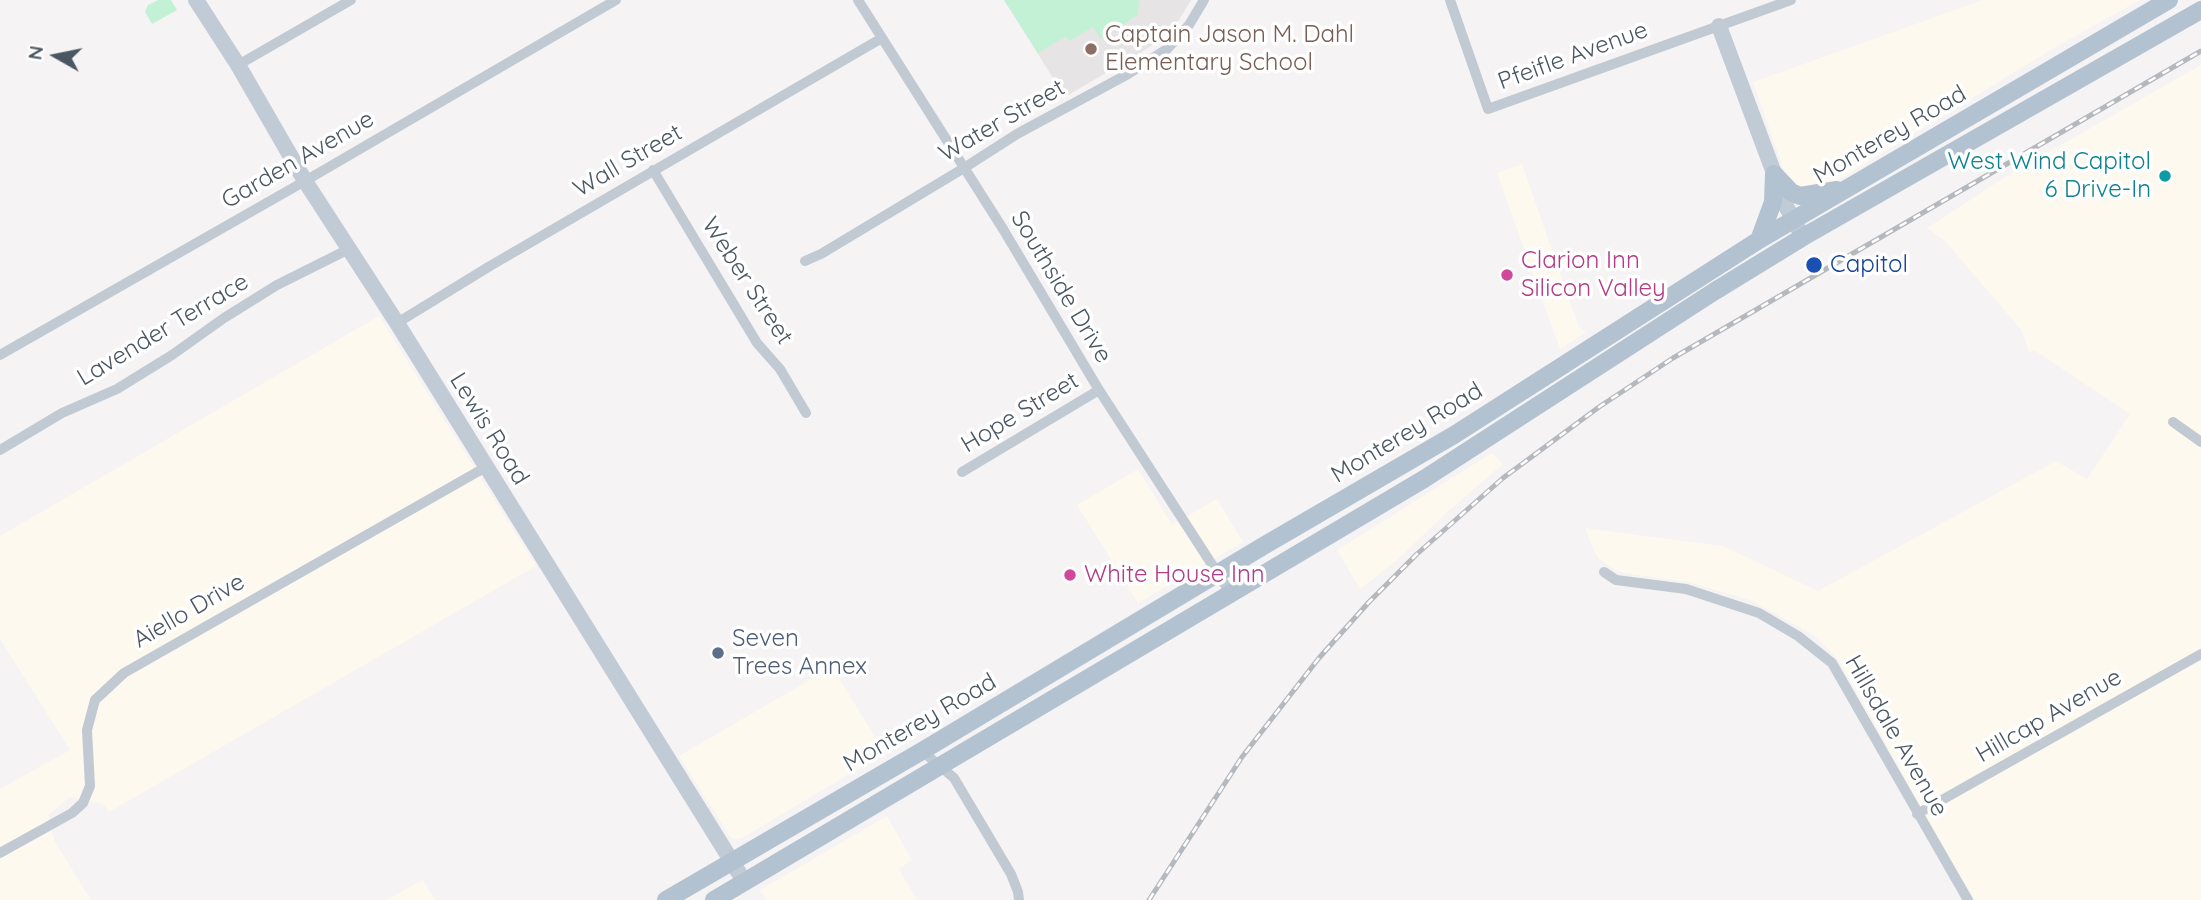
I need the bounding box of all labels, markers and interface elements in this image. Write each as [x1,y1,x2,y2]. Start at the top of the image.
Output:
street label: Pfeifle Avenue [1494,16,1652,96]
north arrow [21,21,91,91]
place label: Captain Jason M. Dahl Elementary School [1105,21,1354,77]
marker: Captain Jason M. Dahl Elementary School [1083,41,1099,57]
text: N [22,44,48,61]
street label: Water Street [934,73,1070,169]
street label: Monterey Road [1808,80,1972,190]
street label: Garden Avenue [217,105,379,215]
street label: Wall Street [569,118,687,204]
place label: West Wind Capitol 6 Drive-In [1947,148,2151,204]
marker: West Wind Capitol 6 Drive-In [2157,168,2173,184]
street label: Southside Drive [1004,206,1118,368]
street label: Weber Street [695,212,799,350]
place label: Clarion Inn Silicon Valley [1521,247,1666,303]
place label: Capitol [1830,251,1908,279]
marker: Capitol [1804,255,1824,275]
street label: Lavender Terrace [72,267,254,393]
marker: Clarion Inn Silicon Valley [1499,267,1515,283]
street label: Hope Street [956,367,1084,459]
street label: Lewis Road [443,368,535,490]
street label: Monterey Road [1326,376,1488,490]
place label: White House Inn [1084,561,1265,589]
marker: White House Inn [1062,567,1078,583]
street label: Aiello Drive [128,568,250,654]
place label: Seven Trees Annex [732,625,867,681]
marker: Seven Trees Annex [710,645,726,661]
street label: Hillsdale Avenue [1838,650,1954,822]
street label: Hillcap Avenue [1971,663,2127,769]
street label: Monterey Road [838,668,1002,778]

